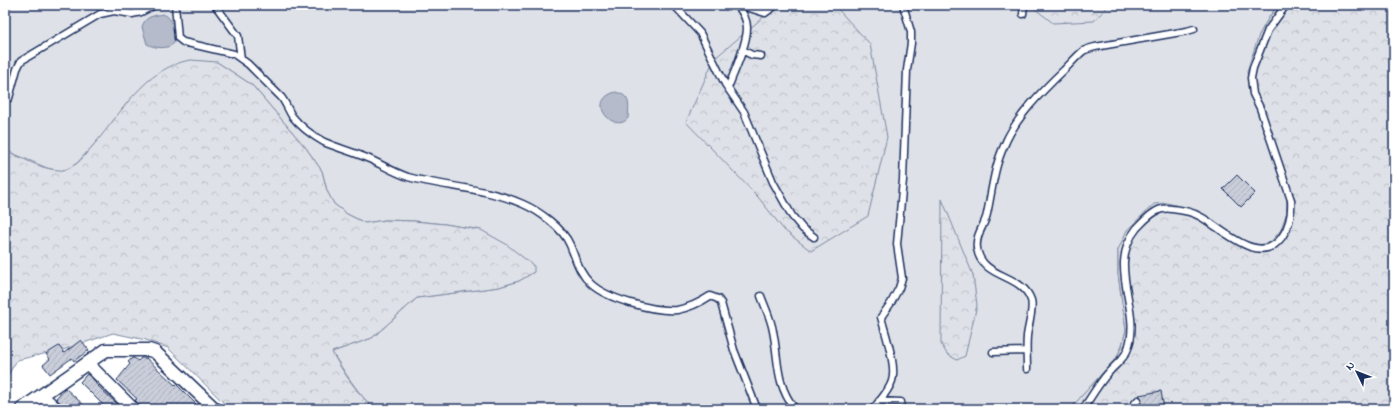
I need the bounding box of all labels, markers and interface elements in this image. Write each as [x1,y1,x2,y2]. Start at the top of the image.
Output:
north arrow [1337,352,1377,392]
text: N [1342,358,1359,374]

